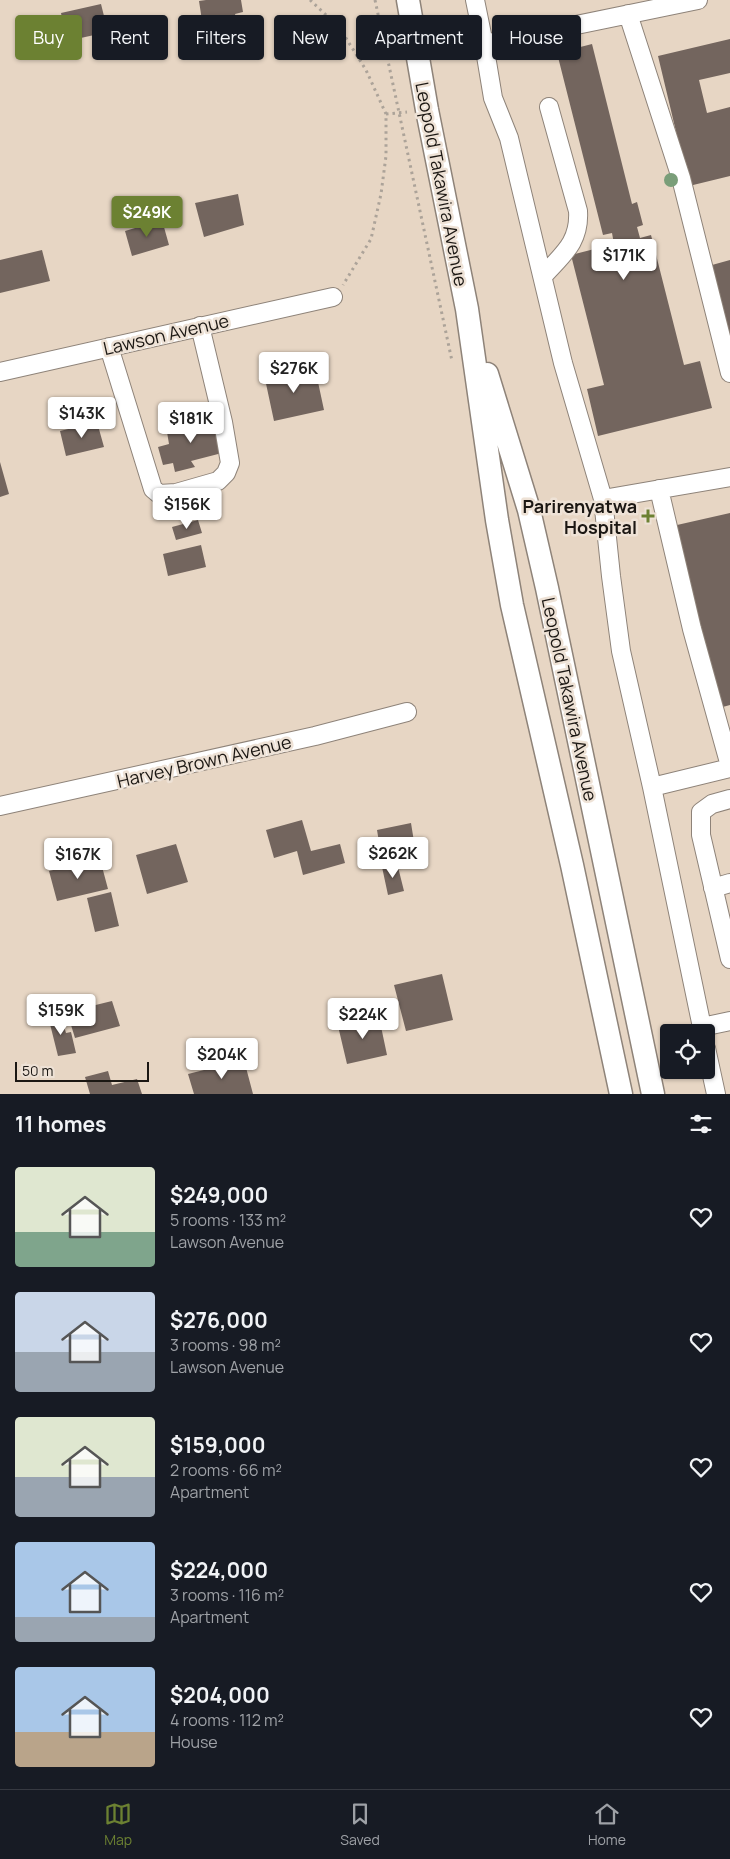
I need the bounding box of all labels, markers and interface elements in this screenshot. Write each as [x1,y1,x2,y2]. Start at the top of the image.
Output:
chip: Buy [15,15,82,60]
chip: Rent [92,15,168,60]
chip: Filters [178,15,264,60]
chip: New [274,15,346,60]
chip: Apartment [356,15,482,60]
chip: House [492,15,581,60]
street label: Leopold Takawira Avenue [410,80,474,288]
pin: $249K [112,196,182,238]
text: $249K [123,201,171,223]
pin: $171K [589,238,659,281]
text: $171K [603,244,645,266]
street label: Lawson Avenue [101,308,231,360]
pin: $276K [259,352,329,394]
text: $276K [270,357,318,379]
pin: $143K [47,396,117,439]
text: $143K [59,402,105,424]
pin: $181K [156,402,226,444]
text: $181K [169,407,213,429]
pin: $156K [152,488,222,530]
text: $156K [164,493,210,515]
place label: Parirenyatwa Hospital [523,494,637,539]
marker: Parirenyatwa Hospital [641,509,655,523]
street label: Leopold Takawira Avenue [537,595,603,803]
street label: Harvey Brown Avenue [114,729,294,793]
pin: $262K [358,836,428,879]
pin: $167K [43,838,113,880]
text: $262K [368,842,418,864]
text: $167K [55,843,101,865]
pin: $159K [26,994,96,1036]
pin: $224K [328,998,398,1040]
text: $159K [38,999,84,1021]
text: $224K [339,1003,387,1025]
map controls [660,1024,715,1079]
button: locate [660,1024,715,1079]
pin: $204K [187,1038,257,1080]
text: $204K [197,1043,247,1065]
scale bar [15,1059,149,1082]
text: 50 m [22,1061,53,1080]
text: 11 homes [15,1110,106,1138]
icon: filters [687,1110,715,1138]
text: $249,000 [170,1181,268,1209]
icon: home [55,1187,115,1247]
icon: heart [687,1203,715,1231]
text: 5 rooms · 133 m² [170,1209,286,1231]
text: Lawson Avenue [170,1231,284,1253]
text: $276,000 [170,1306,268,1334]
icon: home [55,1312,115,1372]
icon: heart [687,1328,715,1356]
text: 3 rooms · 98 m² [170,1334,281,1356]
text: Lawson Avenue [170,1356,284,1378]
text: $159,000 [170,1431,265,1459]
icon: home [55,1437,115,1497]
icon: heart [687,1453,715,1481]
text: 2 rooms · 66 m² [170,1459,282,1481]
text: Apartment [170,1481,249,1503]
text: $224,000 [170,1556,268,1584]
icon: home [55,1562,115,1622]
icon: heart [687,1578,715,1606]
text: 3 rooms · 116 m² [170,1584,284,1606]
text: Apartment [170,1606,249,1628]
text: $204,000 [170,1681,270,1709]
icon: home [55,1687,115,1747]
icon: heart [687,1703,715,1731]
text: 4 rooms · 112 m² [170,1709,284,1731]
text: House [170,1731,218,1753]
tab: Map [104,1800,132,1849]
tab: Saved [340,1800,380,1849]
tab: Home [588,1800,626,1849]

